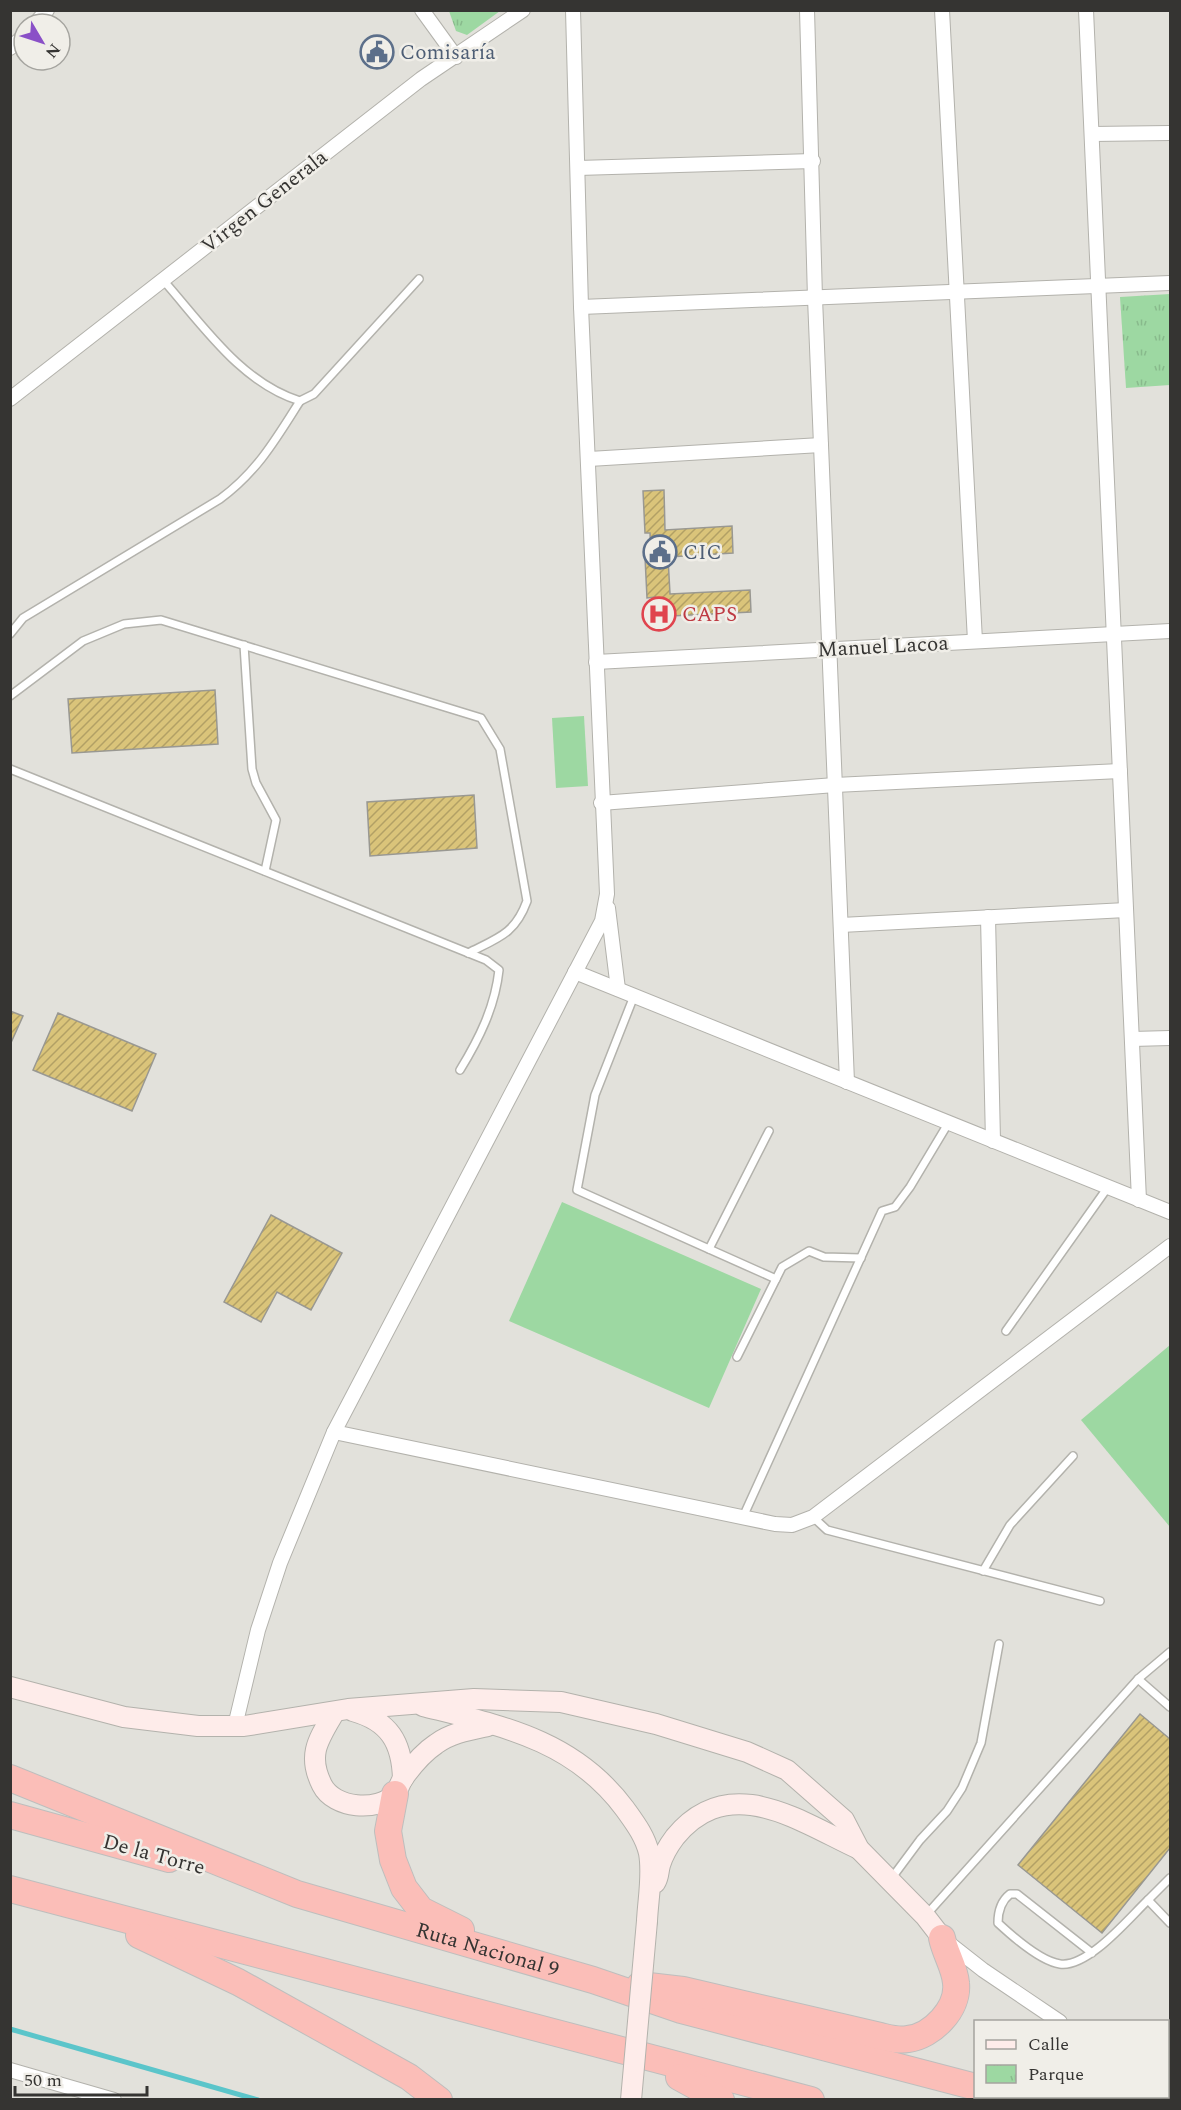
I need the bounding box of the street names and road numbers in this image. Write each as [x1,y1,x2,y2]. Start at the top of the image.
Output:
street label: Virgen Generala [194,142,335,262]
street label: Manuel Lacoa [817,628,950,666]
street label: De la Torre [99,1826,208,1884]
street label: Ruta Nacional 9 [412,1914,563,1986]

